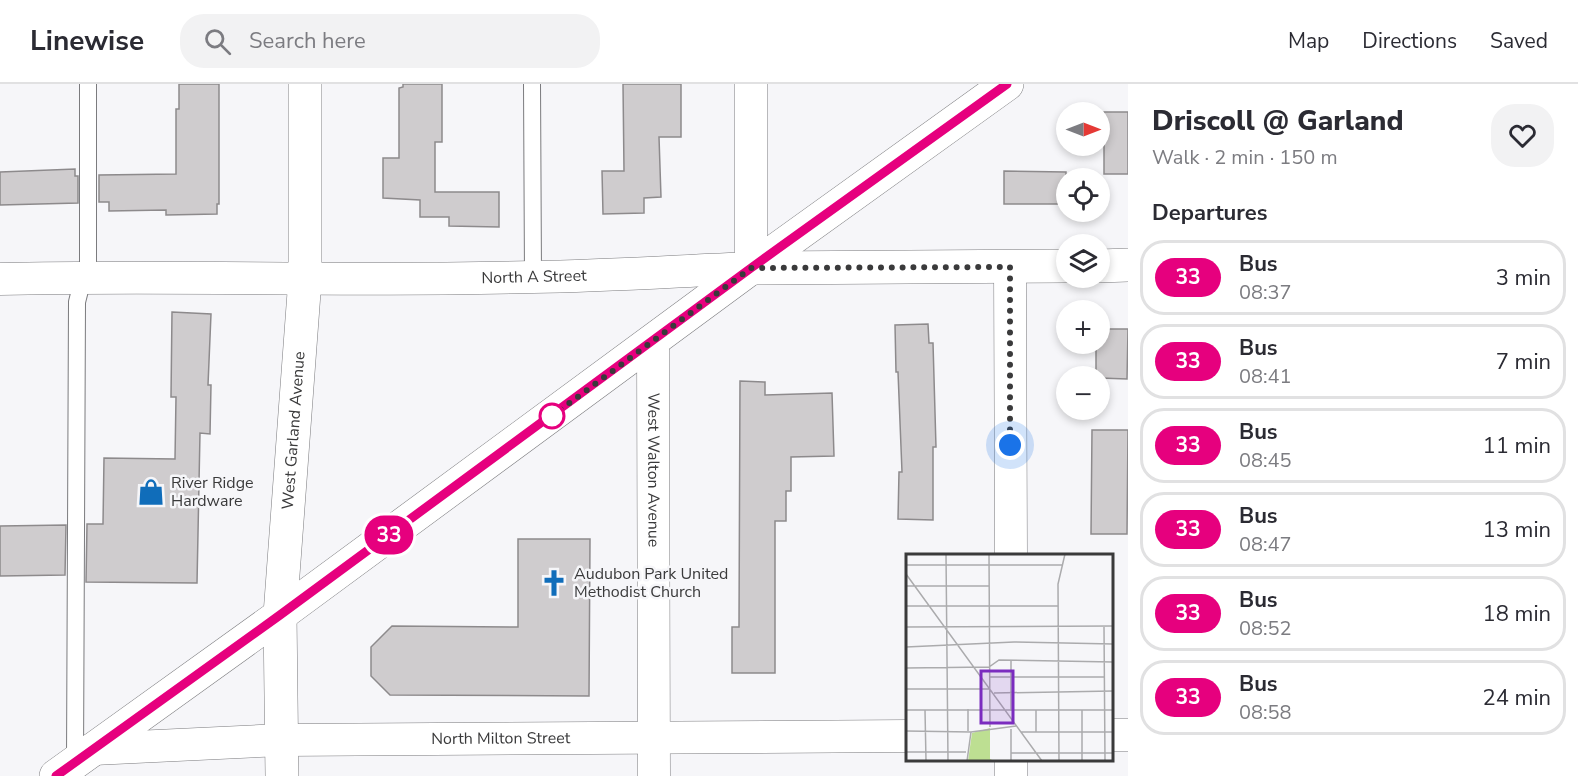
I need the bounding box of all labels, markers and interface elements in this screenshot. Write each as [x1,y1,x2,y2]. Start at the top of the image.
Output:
search box [180,14,600,68]
text: Linewise [30,22,144,60]
icon: search [201,25,234,58]
text: Search here [249,26,366,56]
text: Map [1288,27,1329,55]
text: Directions [1362,27,1457,55]
text: Saved [1490,27,1548,55]
north arrow [1056,102,1110,156]
map controls [1056,102,1110,420]
text: Driscoll @ Garland [1152,102,1404,140]
button: heart [1491,104,1554,167]
text: Walk · 2 min · 150 m [1152,144,1338,171]
button: locate [1056,168,1110,222]
text: Departures [1152,198,1267,228]
button: layers [1056,234,1110,288]
text: Bus [1239,249,1278,279]
text: 33 [1175,263,1201,291]
text: 3 min [1496,263,1551,293]
street label: North A Street [481,265,587,289]
text: 08:37 [1239,279,1292,306]
button: + [1056,300,1110,354]
text: Bus [1239,333,1278,363]
text: 33 [1175,347,1201,375]
text: 7 min [1496,347,1551,377]
street label: West Garland Avenue [277,351,311,510]
text: 08:41 [1239,363,1292,390]
button: − [1056,366,1110,420]
street label: West Walton Avenue [642,393,664,547]
unlabelled marker [539,403,565,429]
text: Bus [1239,417,1278,447]
your location [995,430,1025,460]
text: 33 [1175,431,1201,459]
text: 11 min [1483,431,1551,461]
text: 08:45 [1239,447,1292,474]
place label: River Ridge Hardware [171,472,254,512]
shop icon: River Ridge Hardware [136,477,166,507]
text: Bus [1239,501,1278,531]
text: 33 [1175,515,1201,543]
text: 13 min [1483,515,1551,545]
line badge: 33 [362,516,416,554]
text: 33 [376,521,402,549]
text: 08:47 [1239,531,1292,558]
inset map [906,554,1113,761]
place label: Audubon Park United Methodist Church [574,563,728,603]
church icon: Audubon Park United Methodist Church [539,568,569,598]
text: Bus [1239,585,1278,615]
text: 33 [1175,599,1201,627]
text: 18 min [1483,599,1551,629]
text: 08:52 [1239,615,1292,642]
text: Bus [1239,669,1278,699]
text: 33 [1175,683,1201,711]
text: 24 min [1483,683,1551,713]
text: 08:58 [1239,699,1292,726]
street label: North Milton Street [431,727,571,750]

